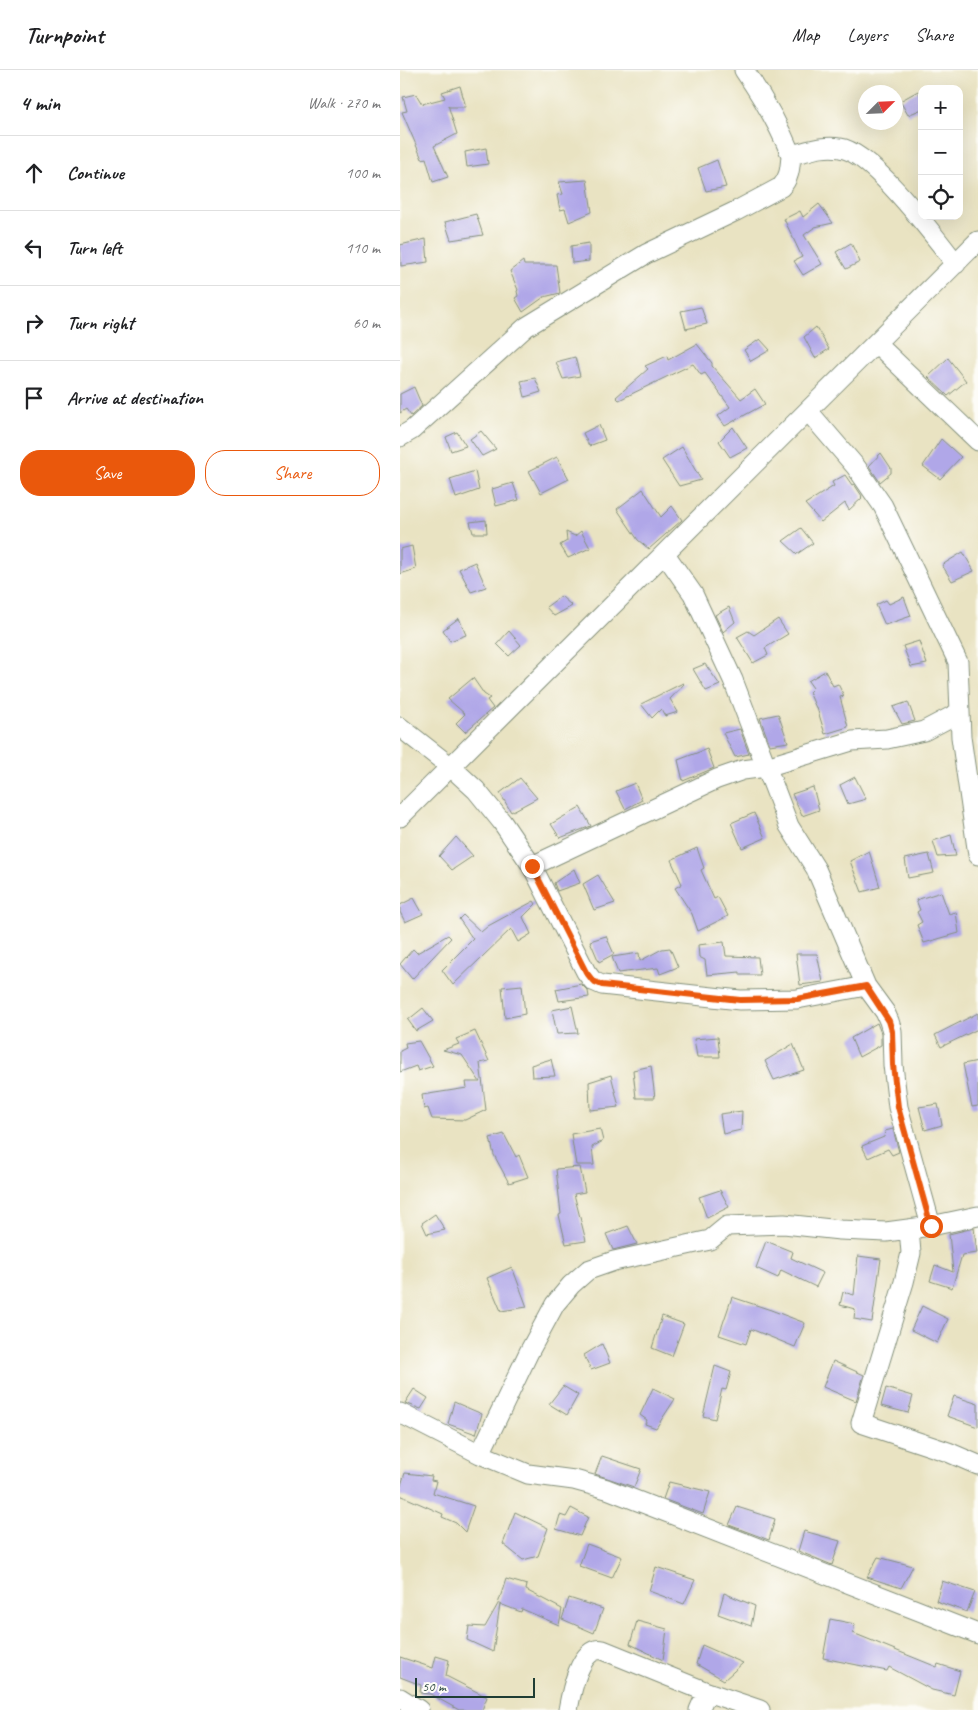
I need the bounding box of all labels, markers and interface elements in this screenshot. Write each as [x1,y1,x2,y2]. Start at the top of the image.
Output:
text: Turnpoint [25,20,104,50]
text: Map [792,24,820,46]
text: Layers [848,24,887,46]
text: Share [915,24,953,46]
north arrow [858,85,903,130]
map controls [918,85,963,220]
button: + [918,85,963,130]
text: 4 min [20,90,60,116]
text: Walk · 270 m [308,93,380,113]
button: − [918,130,963,175]
icon: ahead [20,159,48,187]
text: Continue [67,161,124,185]
text: 100 m [346,163,380,183]
button: locate [918,175,963,220]
icon: left [20,234,48,262]
text: Turn left [67,236,122,260]
text: 110 m [346,238,380,258]
icon: right [20,309,48,337]
text: Turn right [67,311,134,335]
text: 60 m [353,313,380,333]
icon: arrive [20,384,48,412]
text: Arrive at destination [67,386,203,410]
button: Save [20,450,195,496]
button: Share [205,450,380,496]
route end [521,855,544,878]
route start [920,1215,943,1238]
scale bar [415,1675,535,1698]
text: 50 m [422,1678,446,1695]

